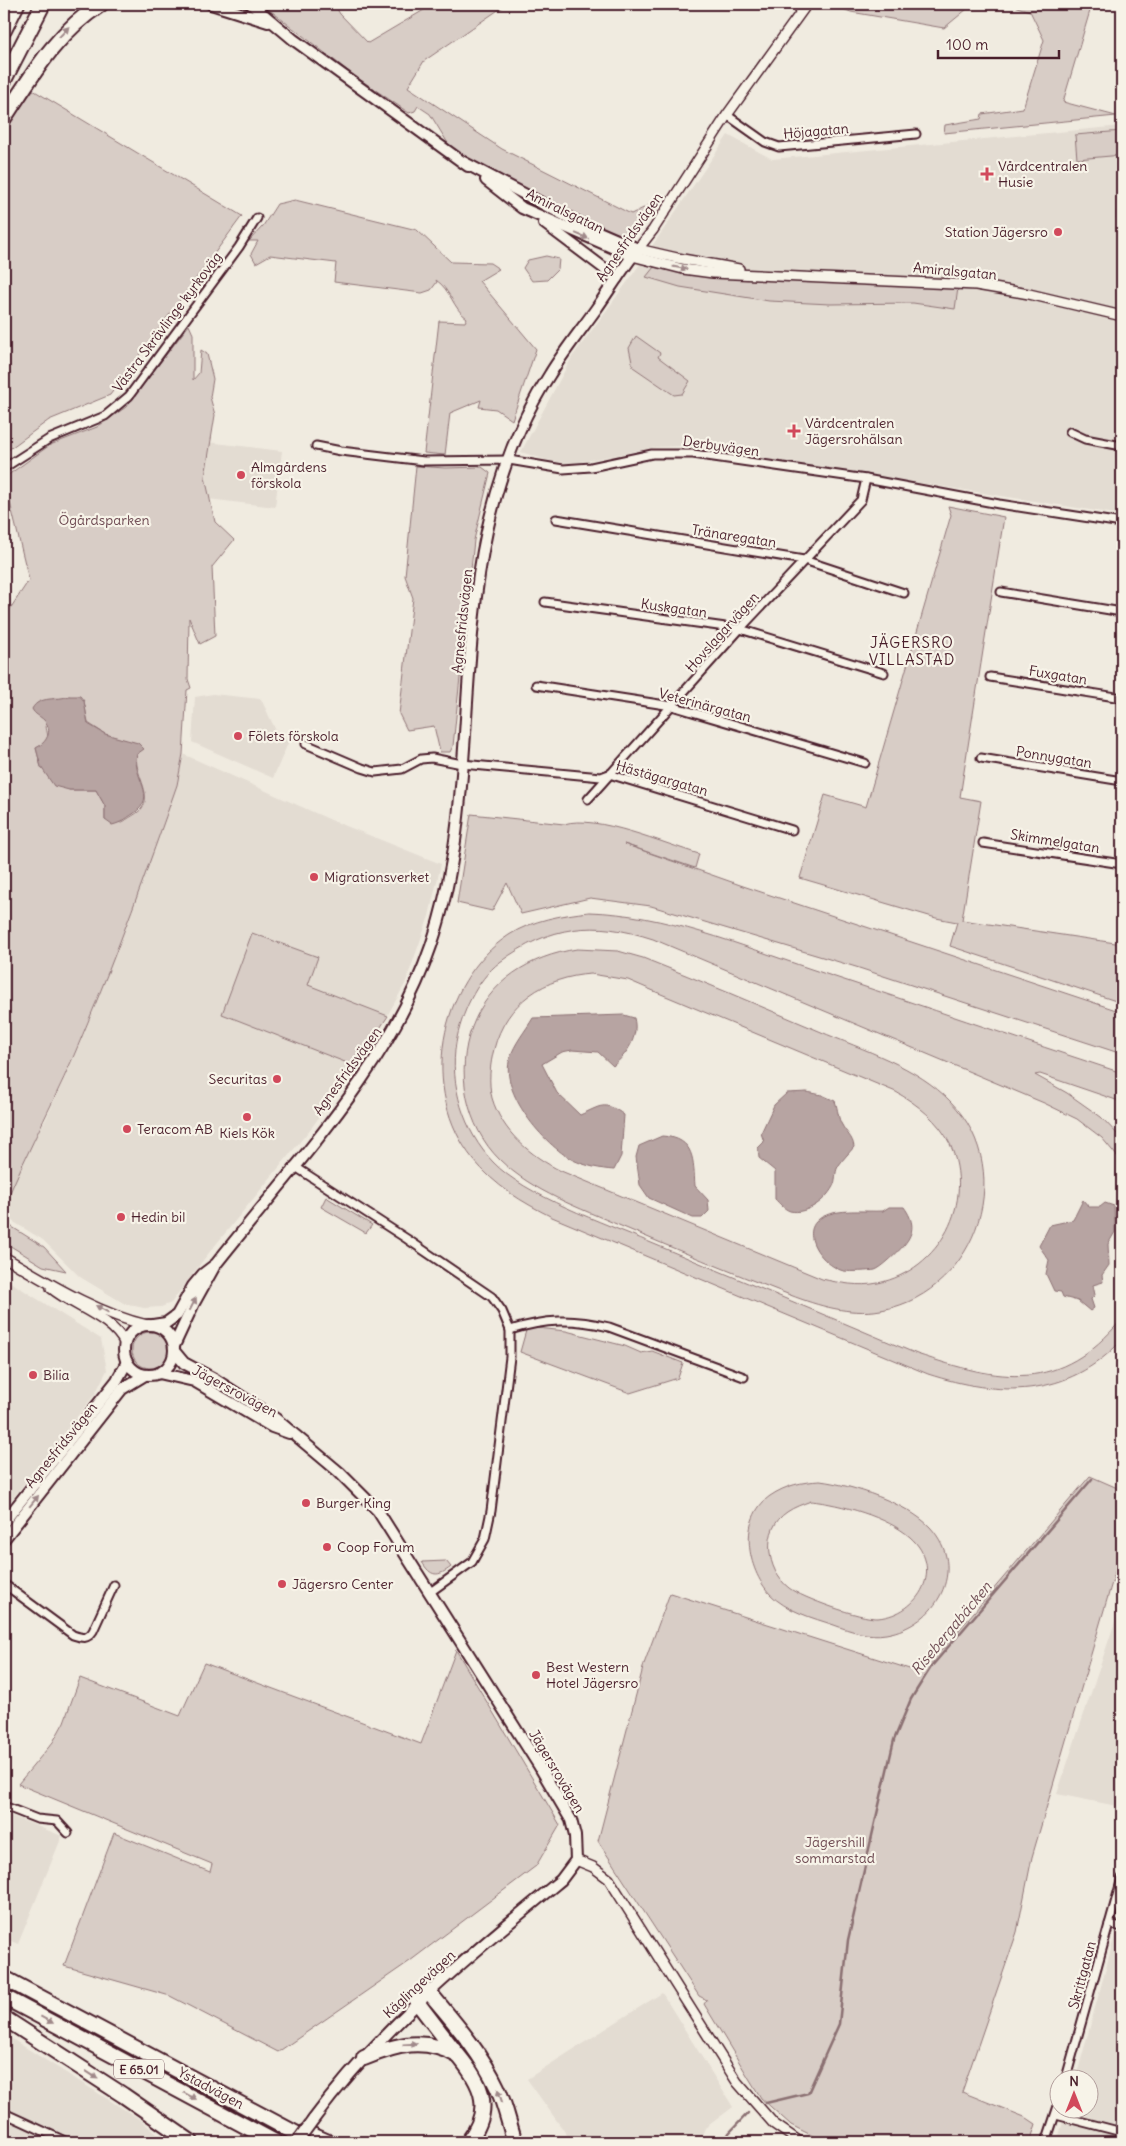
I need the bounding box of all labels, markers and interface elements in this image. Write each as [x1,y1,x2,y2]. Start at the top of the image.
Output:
one-way arrow [59,26,70,39]
scale bar [938,28,1060,60]
text: 100 m [946,35,988,54]
street label: Höjagatan [783,119,849,143]
place label: Vårdcentralen Husie [998,157,1087,191]
marker: Vårdcentralen Husie [980,167,994,181]
street label: Amiralsgatan [523,184,607,238]
street label: Agnesfridsvägen [592,189,666,285]
place label: Station Jägersro [945,223,1048,241]
marker: Station Jägersro [1052,226,1064,238]
one-way arrow [575,232,589,240]
street label: Västra Skrävlinge kyrkoväg [108,248,226,396]
street label: Amiralsgatan [912,258,998,284]
one-way arrow [672,265,688,273]
place label: Vårdcentralen Jägersrohälsan [805,414,903,448]
marker: Vårdcentralen Jägersrohälsan [787,424,801,438]
street label: Derbyvägen [682,432,760,460]
place label: Almgårdens förskola [251,458,327,492]
marker: Almgårdens förskola [235,469,247,481]
park label: Ögårdsparken [58,511,150,529]
street label: Tränaregatan [690,520,778,552]
street label: Agnesfridsvägen [448,568,476,674]
street label: Hovslagarvägen [681,588,763,676]
street label: Kuskgatan [640,594,708,622]
district label: JÄGERSRO VILLASTAD [869,633,955,669]
street label: Fuxgatan [1028,662,1088,688]
street label: Veterinärgatan [657,684,753,726]
place label: Fölets förskola [248,727,339,745]
marker: Fölets förskola [232,730,244,742]
street label: Ponnygatan [1015,742,1093,772]
street label: Hästägargatan [614,756,710,800]
street label: Skimmelgatan [1009,825,1101,857]
place label: Migrationsverket [324,868,430,886]
marker: Migrationsverket [308,871,320,883]
street label: Agnesfridsvägen [309,1023,385,1119]
place label: Securitas [208,1070,267,1088]
marker: Securitas [271,1073,283,1085]
marker: Kiels Kök [241,1111,253,1123]
place label: Teracom AB [137,1120,213,1138]
marker: Teracom AB [121,1123,133,1135]
place label: Kiels Kök [219,1124,275,1142]
place label: Hedin bil [131,1208,185,1226]
marker: Hedin bil [115,1211,127,1223]
one-way arrow [189,1297,197,1311]
one-way arrow [94,1305,109,1313]
street label: Jägersrovägen [189,1361,281,1421]
place label: Bilia [43,1366,70,1384]
marker: Bilia [27,1369,39,1381]
street label: Agnesfridsvägen [21,1399,101,1491]
one-way arrow [29,1494,39,1508]
place label: Burger King [316,1494,391,1512]
marker: Burger King [300,1497,312,1509]
place label: Coop Forum [337,1538,414,1556]
marker: Coop Forum [321,1541,333,1553]
place label: Jägersro Center [292,1575,394,1593]
water label: Risebergabäcken [907,1577,996,1678]
marker: Jägersro Center [276,1578,288,1590]
place label: Best Western Hotel Jägersro [546,1658,638,1692]
marker: Best Western Hotel Jägersro [530,1669,542,1681]
street label: Jägersrovägen [525,1726,589,1816]
park label: Jägershill sommarstad [795,1833,875,1867]
street label: Skrittgatan [1064,1939,1100,2011]
street label: Käglingevägen [379,1946,459,2022]
one-way arrow [39,2016,54,2024]
one-way arrow [403,2039,419,2047]
road number: E 65.01 [114,2060,164,2078]
street label: Ystadvägen [175,2063,247,2113]
north arrow [1048,2068,1098,2118]
one-way arrow [85,2070,99,2080]
text: N [1069,2072,1079,2090]
one-way arrow [496,2088,504,2103]
one-way arrow [183,2092,197,2100]

